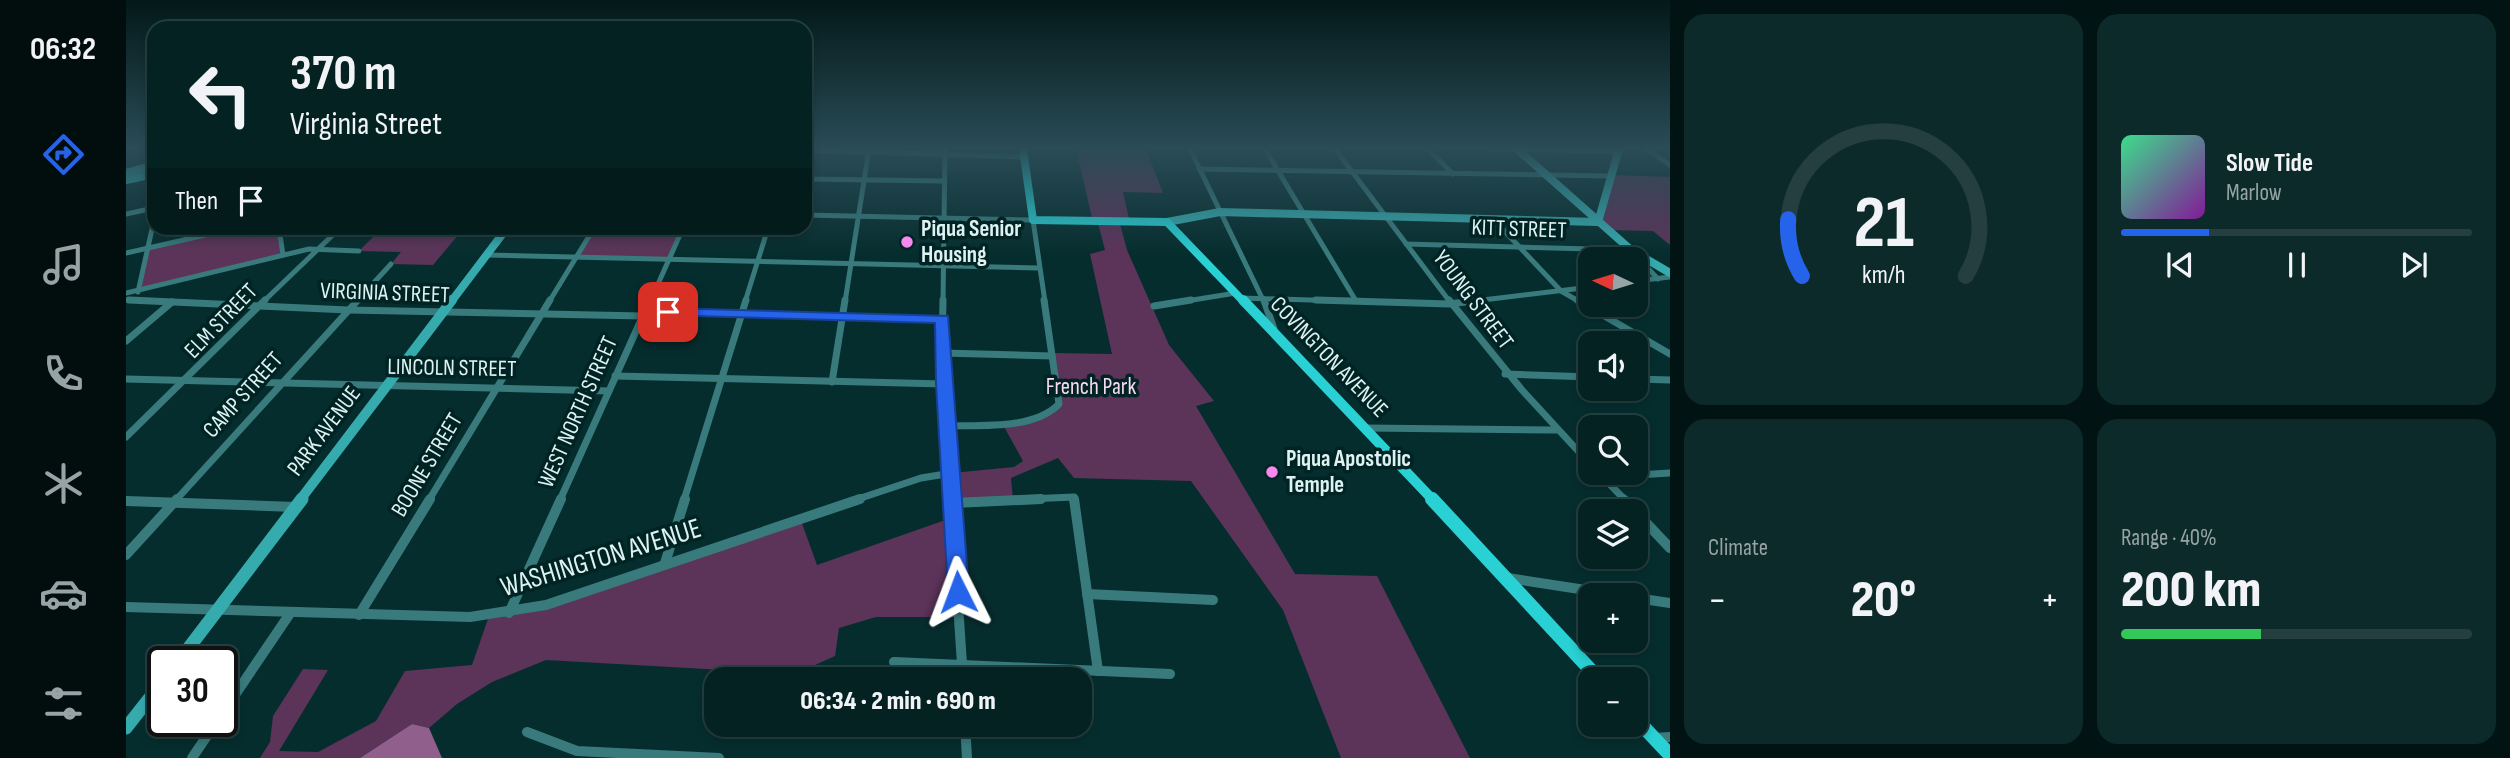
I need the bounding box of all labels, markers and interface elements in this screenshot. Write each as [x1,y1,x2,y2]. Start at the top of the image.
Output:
text: 06:32 [30,30,96,69]
text: 370 m [290,45,397,104]
icon: left [175,49,266,140]
text: Virginia Street [290,105,442,144]
icon: directions [39,130,88,179]
text: Slow Tide [2226,148,2313,179]
text: Marlow [2226,179,2282,207]
text: 21 [1853,180,1914,268]
icon: arrive [232,182,270,220]
text: Then [175,186,218,217]
street label: KITT STREET [1471,213,1567,245]
place label: Piqua Senior Housing [921,215,1021,269]
marker: Piqua Senior Housing [899,234,915,250]
icon: music [39,240,88,289]
street label: YOUNG STREET [1427,245,1519,355]
icon: previous [2161,246,2199,284]
icon: pause [2278,246,2316,284]
icon: next [2395,246,2433,284]
north arrow [1578,247,1648,317]
map controls [1578,247,1648,737]
text: km/h [1862,260,1905,291]
street label: VIRGINIA STREET [320,277,450,309]
street label: ELM STREET [179,278,263,364]
pin [638,282,698,342]
street label: COVINGTON AVENUE [1264,291,1394,423]
icon: arrive [649,293,687,331]
button: sound [1578,331,1648,401]
street label: WEST NORTH STREET [532,332,624,492]
street label: CAMP STREET [197,346,289,444]
icon: phone [39,349,88,398]
street label: LINCOLN STREET [387,353,517,383]
park label: French Park [1046,373,1136,401]
street label: PARK AVENUE [281,380,367,482]
street label: BOONE STREET [385,408,469,522]
button: search [1578,415,1648,485]
place label: Piqua Apostolic Temple [1286,445,1411,499]
icon: climate [39,459,88,508]
marker: Piqua Apostolic Temple [1264,464,1280,480]
button: layers [1578,499,1648,569]
street label: WASHINGTON AVENUE [497,512,705,604]
text: Range · 40% [2121,524,2217,552]
text: Climate [1708,534,1768,562]
position arrow [921,555,995,629]
text: 200 km [2121,559,2261,622]
icon: car [39,569,88,618]
text: 20° [1851,569,1916,632]
text: − [1708,578,1727,623]
text: + [2040,578,2059,623]
button: + [1578,583,1648,653]
speed limit sign: 30 [147,646,238,737]
button: − [1578,667,1648,737]
icon: filters [39,679,88,728]
text: 06:34 · 2 min · 690 m [800,686,996,717]

